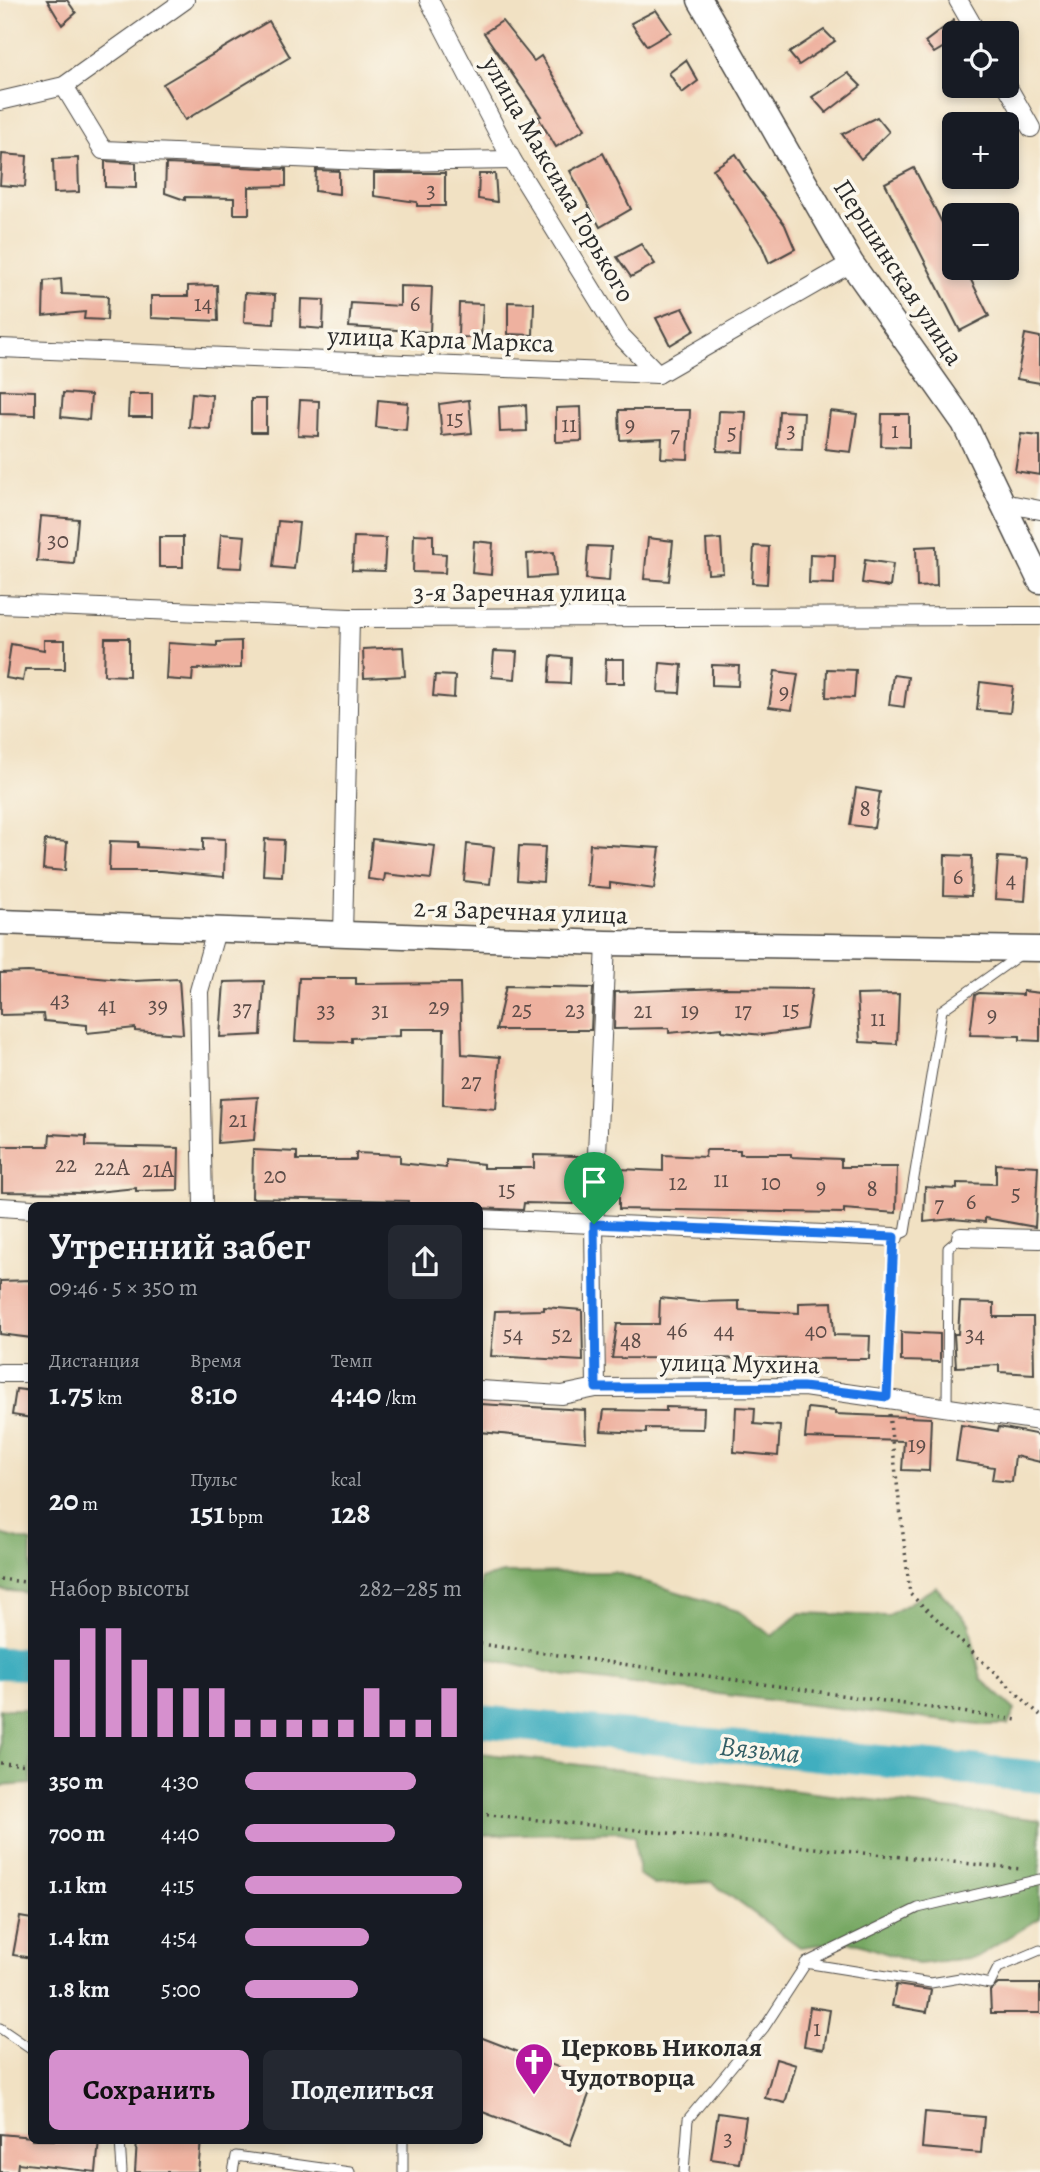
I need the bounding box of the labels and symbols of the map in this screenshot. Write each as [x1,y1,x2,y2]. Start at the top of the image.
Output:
street label: улица Максима Горького [473,49,643,309]
street label: Першинская улица [825,172,972,372]
house number: 3 [426,175,436,206]
house number: 14 [194,288,212,319]
house number: 6 [410,288,420,319]
street label: улица Карла Маркса [326,318,555,361]
house number: 15 [446,403,464,434]
house number: 11 [561,409,577,440]
house number: 9 [625,409,635,440]
house number: 3 [786,415,796,446]
house number: 1 [891,415,899,446]
house number: 5 [727,417,737,448]
house number: 7 [670,419,680,450]
house number: 30 [47,525,69,556]
street label: 3-я Заречная улица [414,575,626,610]
house number: 9 [779,676,789,707]
house number: 8 [859,793,871,824]
house number: 6 [953,861,963,892]
house number: 4 [1006,864,1016,895]
street label: 2-я Заречная улица [413,890,629,933]
house number: 43 [50,984,70,1015]
house number: 41 [98,990,116,1021]
house number: 39 [148,990,168,1021]
house number: 29 [428,991,450,1022]
house number: 37 [232,993,252,1024]
house number: 25 [512,994,532,1025]
house number: 23 [565,994,585,1025]
house number: 15 [782,994,800,1025]
house number: 33 [316,995,336,1026]
house number: 31 [371,995,389,1026]
house number: 21 [634,995,653,1026]
house number: 19 [681,995,699,1026]
house number: 17 [734,995,752,1026]
house number: 9 [987,999,997,1030]
house number: 11 [870,1003,886,1034]
house number: 27 [461,1066,482,1097]
house number: 21 [229,1104,248,1135]
house number: 22 [55,1149,77,1180]
house number: 22А [94,1152,130,1183]
pin [564,1152,624,1224]
house number: 21А [142,1154,175,1185]
house number: 20 [263,1160,287,1191]
house number: 11 [713,1164,729,1195]
house number: 12 [669,1167,687,1198]
house number: 10 [761,1167,781,1198]
house number: 9 [816,1171,826,1202]
house number: 8 [866,1173,878,1204]
house number: 15 [498,1174,516,1205]
house number: 5 [1011,1178,1021,1209]
house number: 6 [966,1186,976,1217]
house number: 7 [934,1189,944,1220]
house number: 46 [666,1314,688,1345]
house number: 44 [714,1315,734,1346]
house number: 40 [805,1315,827,1346]
house number: 54 [503,1319,523,1350]
house number: 52 [552,1319,572,1350]
house number: 34 [965,1319,985,1350]
house number: 48 [620,1325,642,1356]
street label: улица Мухина [659,1345,820,1382]
house number: 19 [908,1429,926,1460]
water label: Вязьма [718,1727,802,1773]
house number: 1 [813,2013,821,2044]
place label: Церковь Николая Чудотворца [561,2030,762,2095]
church icon: Церковь Николая Чудотворца [513,2041,555,2096]
house number: 3 [723,2123,733,2154]

